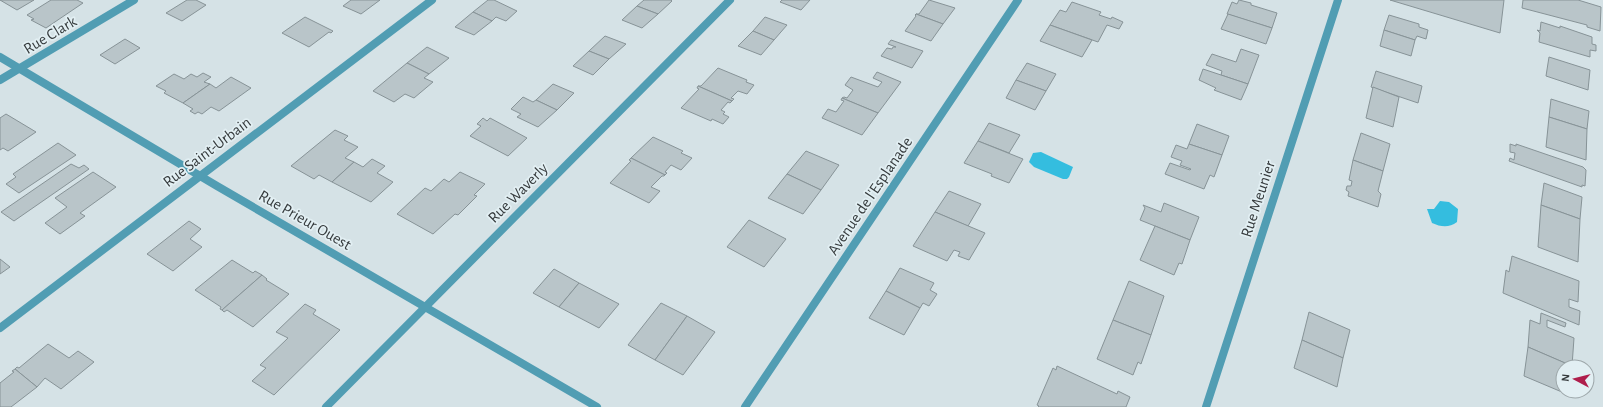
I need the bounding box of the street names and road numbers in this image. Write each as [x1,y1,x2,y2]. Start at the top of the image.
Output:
street label: Rue Clark [21,13,80,57]
street label: Rue Saint-Urbain [160,114,254,190]
street label: Avenue de l'Esplanade [825,134,915,258]
street label: Rue Meunier [1238,158,1278,239]
street label: Rue Waverly [485,160,552,227]
street label: Rue Prieur Ouest [256,187,354,253]

